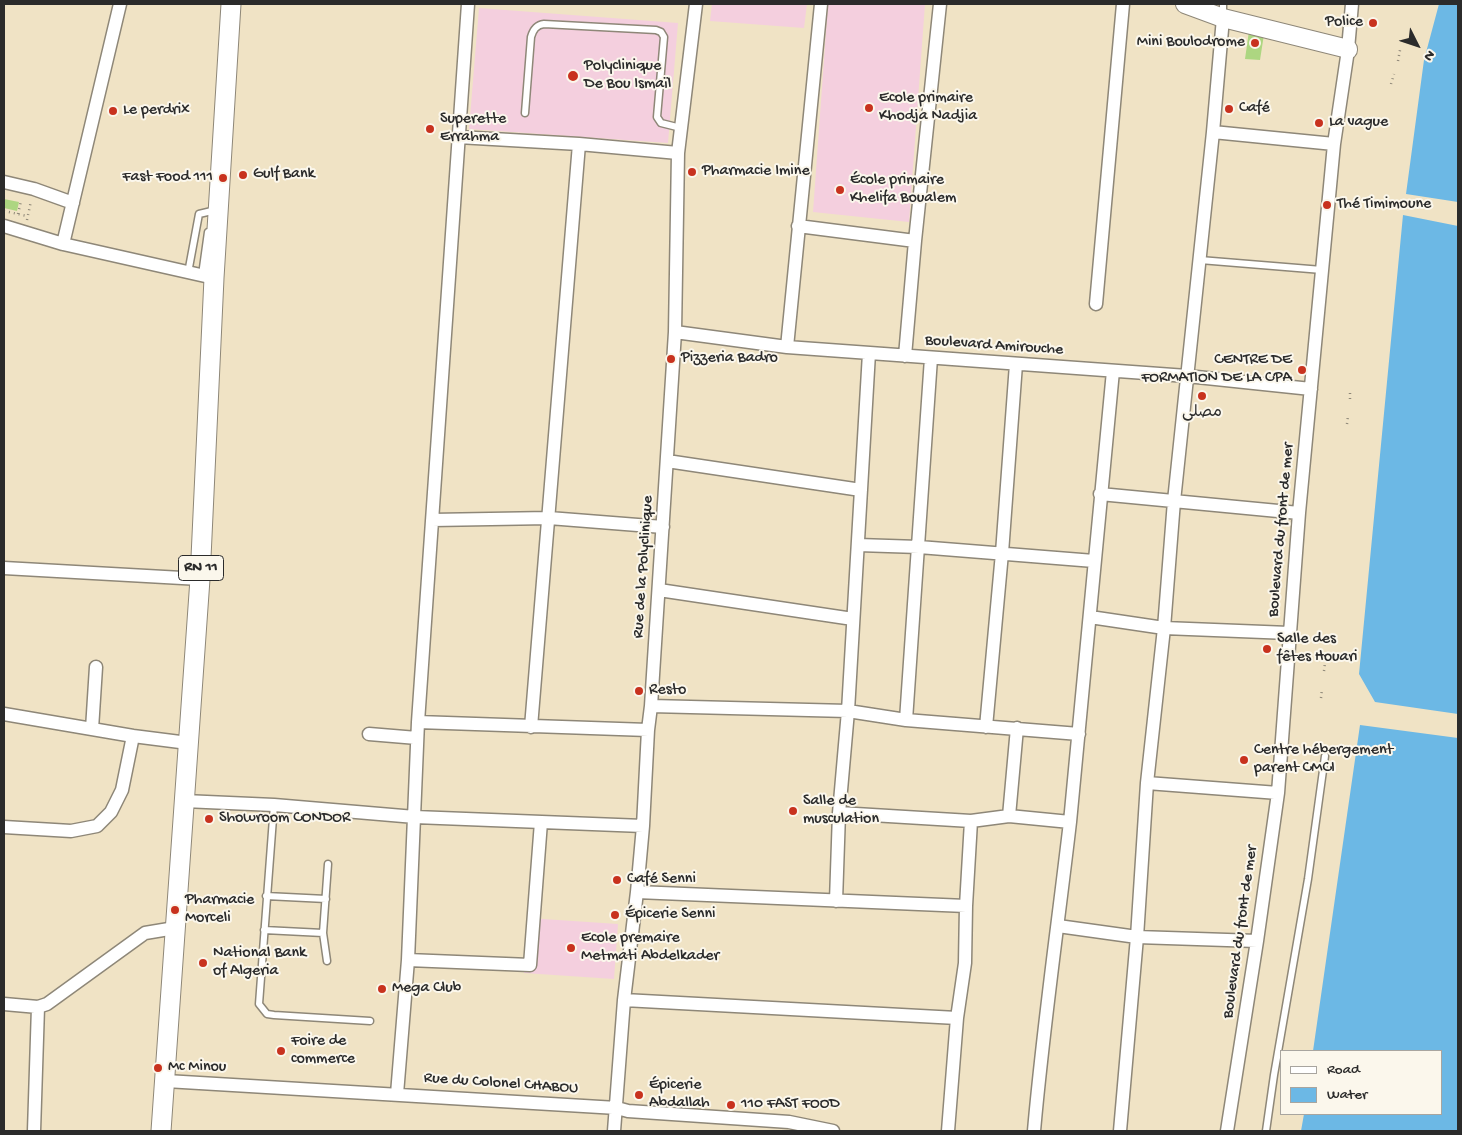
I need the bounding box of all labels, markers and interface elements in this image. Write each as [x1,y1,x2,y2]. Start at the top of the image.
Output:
place label: Police [1325,13,1363,33]
marker: Police [1367,17,1379,29]
north arrow [1392,20,1442,70]
place label: Mini Boulodrome [1137,33,1245,53]
marker: Mini Boulodrome [1249,37,1261,49]
text: N [1419,46,1438,64]
place label: Polyclinique De Bou Ismaïl [584,57,671,95]
marker: Polyclinique De Bou Ismaïl [566,69,580,83]
place label: Ecole primaire Khodja Nadjia [879,89,977,127]
place label: Café [1239,99,1270,119]
place label: Le perdrix [123,101,190,121]
marker: Ecole primaire Khodja Nadjia [863,102,875,114]
marker: Café [1223,103,1235,115]
marker: Le perdrix [107,105,119,117]
place label: Superette Errahma [440,110,506,148]
place label: La vague [1329,113,1388,133]
marker: La vague [1313,117,1325,129]
marker: Superette Errahma [424,123,436,135]
place label: Pharmacie Imine [702,162,810,182]
place label: Gulf Bank [253,165,315,185]
marker: Pharmacie Imine [686,166,698,178]
place label: Fast Food 111 [122,168,213,188]
marker: Gulf Bank [237,169,249,181]
place label: École primaire Khelifa Boualem [850,171,956,209]
marker: Fast Food 111 [217,172,229,184]
marker: École primaire Khelifa Boualem [834,184,846,196]
place label: Thé Timimoune [1337,195,1431,215]
marker: Thé Timimoune [1321,199,1333,211]
street label: Boulevard Amirouche [924,332,1064,360]
place label: Pizzeria Badro [681,349,778,369]
place label: CENTRE DE FORMATION DE LA CPA [1141,351,1292,389]
marker: Pizzeria Badro [665,353,677,365]
marker: CENTRE DE FORMATION DE LA CPA [1296,364,1308,376]
marker: مصلى [1196,390,1208,402]
place label: مصلى [1182,404,1222,424]
street label: Boulevard du front de mer [1265,442,1299,618]
street label: Rue de la Polyclinique [629,495,659,639]
road number: RN 11 [178,556,224,580]
place label: Salle des fêtes Houari [1277,630,1358,668]
marker: Salle des fêtes Houari [1261,643,1273,655]
place label: Resto [649,681,686,701]
marker: Resto [633,685,645,697]
place label: Centre hébergement parent CMCI [1254,741,1393,779]
marker: Centre hébergement parent CMCI [1238,754,1250,766]
place label: Salle de musculation [803,792,879,830]
marker: Salle de musculation [787,805,799,817]
place label: Showroom CONDOR [219,809,350,829]
marker: Showroom CONDOR [203,813,215,825]
street label: Boulevard du front de mer [1219,844,1263,1020]
place label: Café Senni [627,870,696,890]
marker: Café Senni [611,874,623,886]
place label: Pharmacie Morceli [185,891,254,929]
marker: Pharmacie Morceli [169,904,181,916]
place label: Épicerie Senni [625,905,716,925]
marker: Épicerie Senni [609,909,621,921]
place label: Ecole premaire Metmati Abdelkader [581,929,719,967]
marker: Ecole premaire Metmati Abdelkader [565,942,577,954]
place label: National Bank of Algeria [213,944,306,982]
marker: National Bank of Algeria [197,957,209,969]
place label: Mega Club [392,979,461,999]
marker: Mega Club [376,983,388,995]
place label: Foire de commerce [291,1032,355,1070]
marker: Foire de commerce [275,1045,287,1057]
legend [1280,1050,1442,1115]
place label: Mc Minou [168,1058,226,1078]
text: Road [1327,1061,1360,1079]
marker: Mc Minou [152,1062,164,1074]
street label: Rue du Colonel CHABOU [423,1069,579,1099]
place label: Épicerie Abdallah [649,1076,710,1114]
text: Water [1327,1086,1367,1104]
marker: Épicerie Abdallah [633,1089,645,1101]
place label: 110 FAST FOOD [741,1095,840,1115]
marker: 110 FAST FOOD [725,1099,737,1111]

